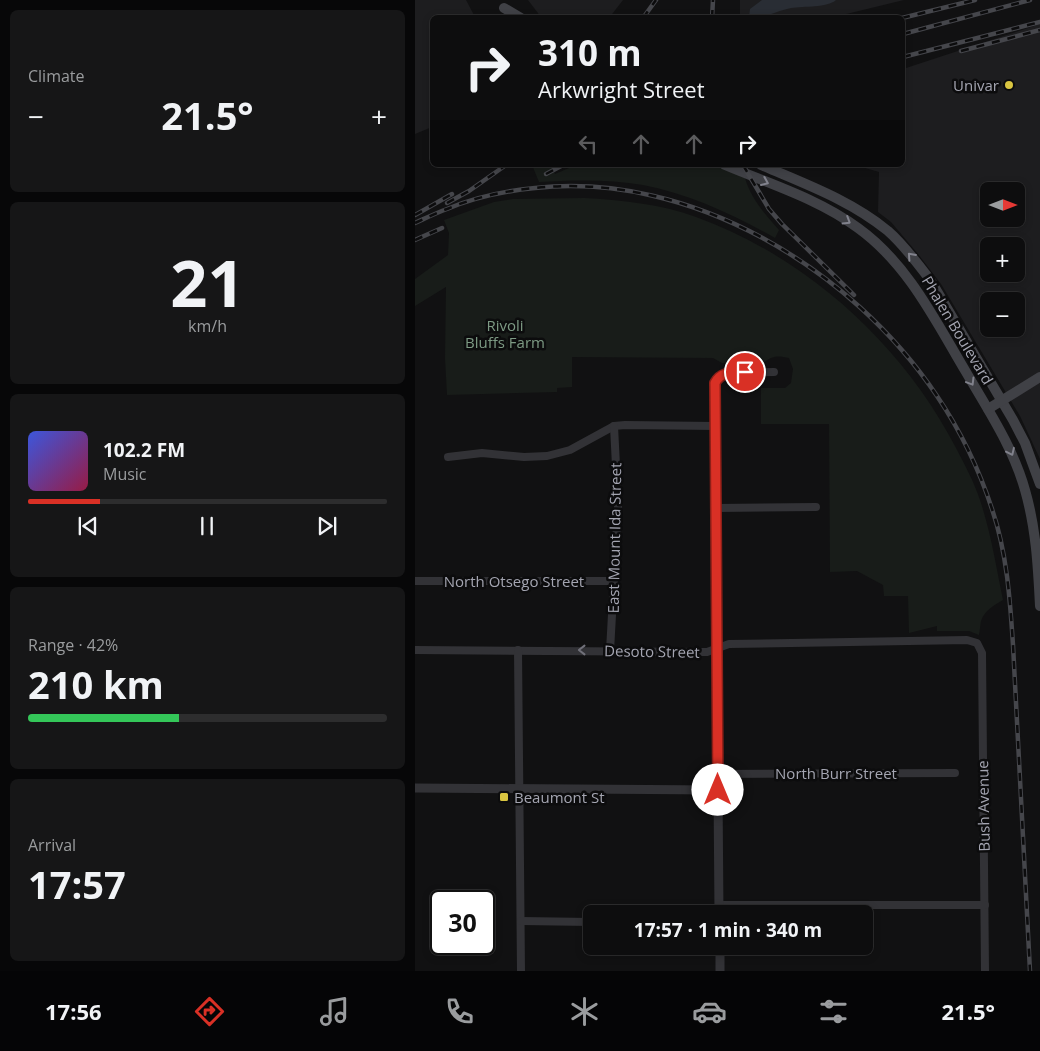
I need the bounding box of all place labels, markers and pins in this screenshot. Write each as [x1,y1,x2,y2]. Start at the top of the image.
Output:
place label: Univar [953,75,999,95]
marker: Univar [1003,79,1015,91]
pin [724,351,766,393]
place label: Beaumont St [514,787,605,807]
marker: Beaumont St [498,791,510,803]

